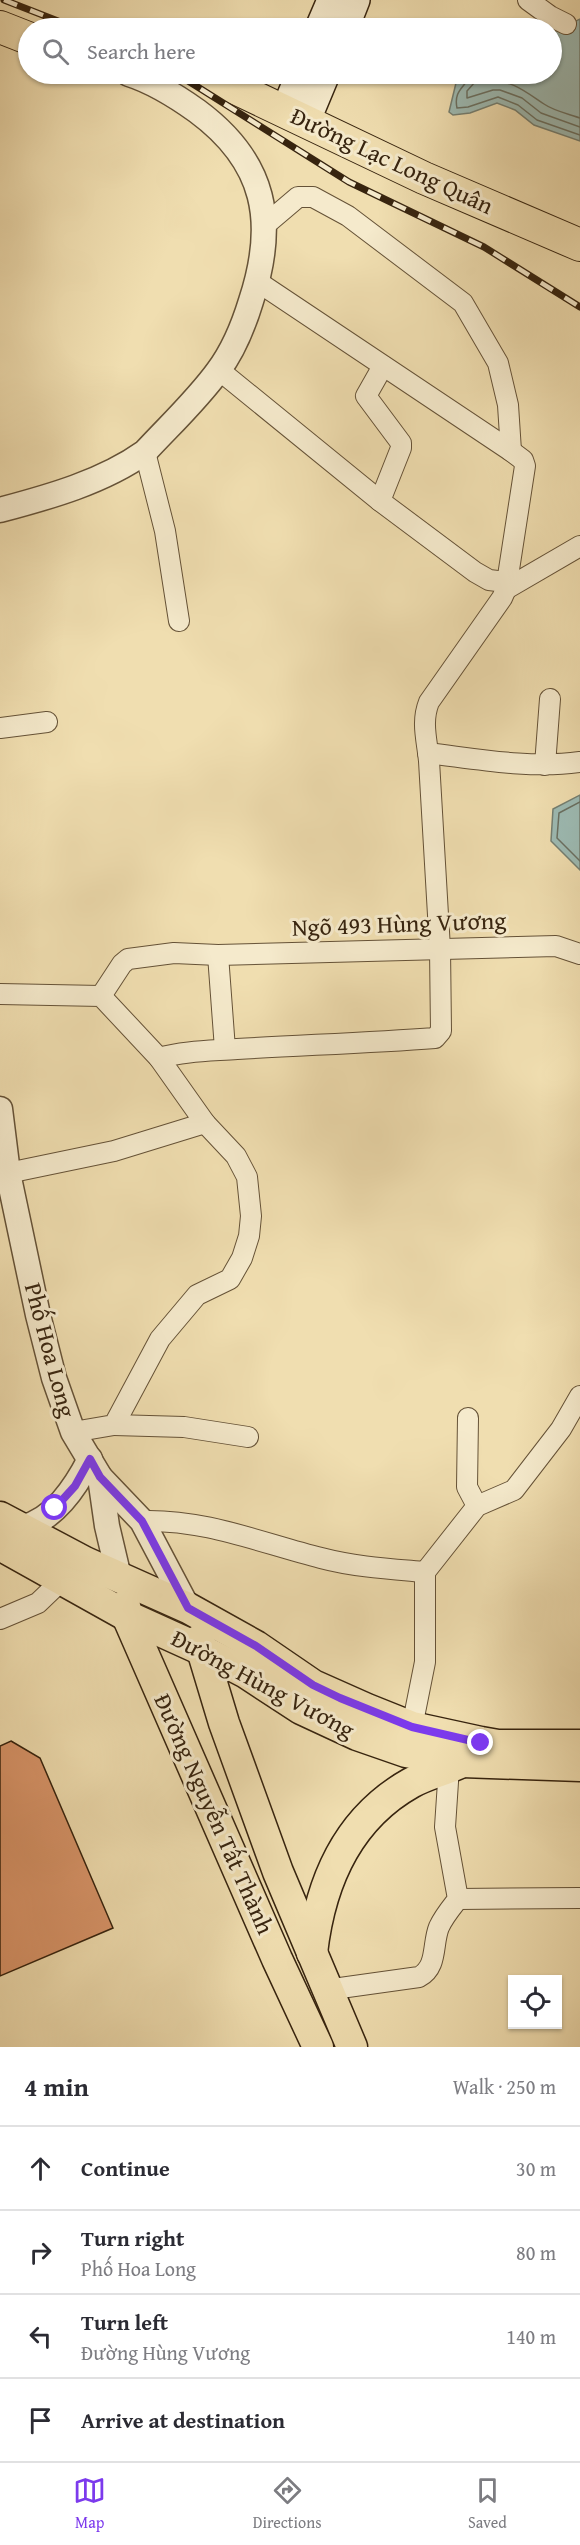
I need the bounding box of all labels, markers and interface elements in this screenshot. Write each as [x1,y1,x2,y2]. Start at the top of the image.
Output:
search box [18,18,562,84]
icon: search [39,35,72,68]
text: Search here [87,35,196,67]
street label: Đường Lạc Long Quân [285,98,500,223]
street label: Ngõ 493 Hùng Vương [291,902,507,945]
street label: Phố Hoa Long [16,1279,85,1421]
route start [41,1494,67,1520]
street label: Đường Hùng Vương [165,1620,361,1747]
street label: Đường Nguyễn Tất Thành [146,1688,284,1940]
route end [467,1729,493,1755]
map controls [508,1975,562,2029]
button: locate [508,1975,562,2029]
text: 4 min [24,2067,89,2106]
text: Walk · 250 m [453,2072,556,2101]
icon: ahead [24,2152,57,2185]
text: Continue [81,2152,170,2184]
text: 30 m [516,2154,556,2183]
text: Turn right [81,2222,184,2254]
icon: right [24,2236,57,2269]
text: 80 m [516,2238,556,2267]
text: Phố Hoa Long [81,2254,196,2283]
text: Turn left [81,2306,168,2338]
icon: left [24,2320,57,2353]
text: 140 m [506,2322,556,2351]
text: Đường Hùng Vương [81,2338,250,2367]
icon: arrive [24,2404,57,2437]
text: Arrive at destination [81,2404,285,2436]
tab: Map [73,2474,106,2534]
tab: Directions [253,2474,322,2534]
tab: Saved [468,2474,507,2534]

